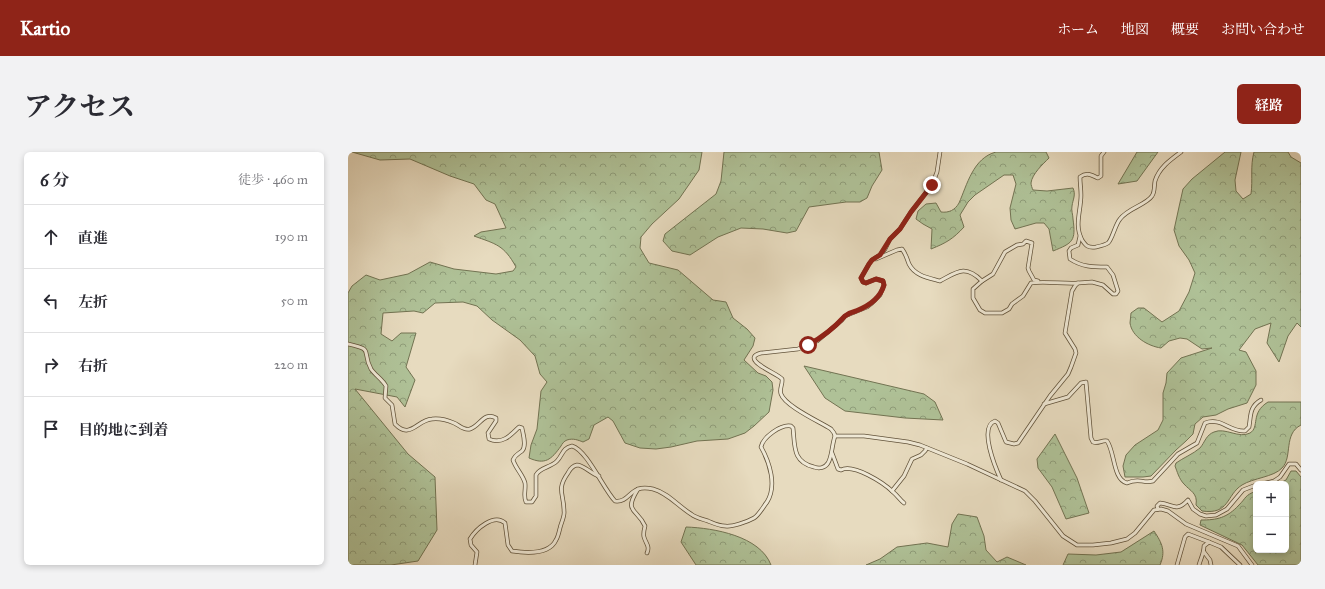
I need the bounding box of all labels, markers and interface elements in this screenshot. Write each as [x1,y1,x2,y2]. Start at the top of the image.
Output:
text: Kartio [20,17,70,40]
text: ホーム [1057,21,1099,38]
text: 地図 [1121,21,1149,38]
text: 概要 [1171,21,1199,38]
text: お問い合わせ [1221,21,1305,38]
button: 経路 [1237,84,1301,124]
text: アクセス [24,89,135,124]
text: 6 分 [40,170,69,191]
text: 徒歩 · 460 m [238,172,308,188]
route end [923,176,941,194]
icon: ahead [40,226,62,248]
text: 直進 [78,229,108,247]
text: 190 m [275,229,308,245]
icon: left [40,290,62,312]
text: 左折 [78,293,108,311]
text: 50 m [281,293,308,309]
route start [799,336,817,354]
icon: right [40,354,62,376]
text: 右折 [78,357,108,375]
text: 220 m [274,357,308,373]
icon: arrive [40,418,62,440]
text: 目的地に到着 [78,421,168,439]
map controls [1253,481,1289,553]
button: + [1253,481,1289,517]
button: − [1253,517,1289,553]

